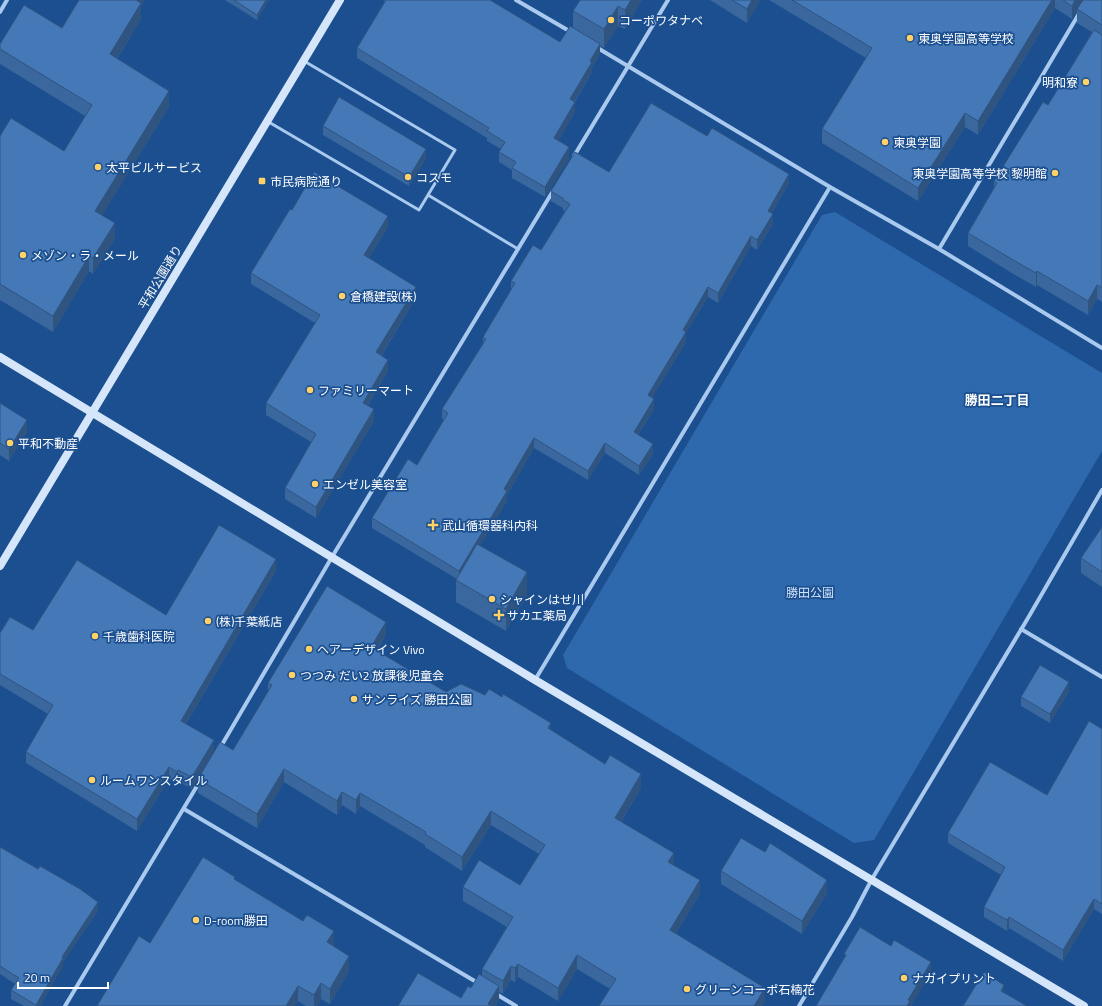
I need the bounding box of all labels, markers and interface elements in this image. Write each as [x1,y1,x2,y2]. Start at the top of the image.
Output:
place label: コーポワタナベ [619,11,703,30]
marker: コーポワタナベ [606,15,616,25]
place label: 東奥学園高等学校 [918,29,1014,48]
marker: 東奥学園高等学校 [905,33,915,43]
place label: 明和寮 [1042,73,1078,92]
marker: 明和寮 [1081,77,1091,87]
place label: 東奥学園 [893,133,941,152]
marker: 東奥学園 [880,137,890,147]
place label: 太平ビルサービス [106,158,202,177]
marker: 太平ビルサービス [93,162,103,172]
place label: 東奥学園高等学校 黎明館 [912,164,1047,183]
place label: コスモ [416,168,452,187]
marker: 東奥学園高等学校 黎明館 [1050,168,1060,178]
place label: 市民病院通り [270,172,342,191]
marker: コスモ [403,172,413,182]
marker: 市民病院通り [257,176,267,186]
street label: 平和公園通り [133,241,187,313]
place label: メゾン・ラ・メール [31,246,139,265]
marker: メゾン・ラ・メール [18,250,28,260]
place label: 倉橋建設(株) [350,287,416,306]
marker: 倉橋建設(株) [337,291,347,301]
place label: ファミリーマート [318,381,414,400]
marker: ファミリーマート [305,385,315,395]
district label: 勝田二丁目 [964,390,1030,410]
place label: 平和不動産 [18,434,78,453]
marker: 平和不動産 [5,438,15,448]
place label: エンゼル美容室 [323,475,407,494]
marker: エンゼル美容室 [310,479,320,489]
place label: 武山循環器科内科 [442,516,538,535]
marker: 武山循環器科内科 [427,519,439,531]
park label: 勝田公園 [786,583,834,602]
place label: シャインはせ川 [500,590,584,609]
marker: シャインはせ川 [487,594,497,604]
place label: サカエ薬局 [507,606,567,625]
marker: サカエ薬局 [494,610,504,620]
place label: (株)千葉紙店 [216,612,282,631]
marker: (株)千葉紙店 [203,616,213,626]
place label: 千歳歯科医院 [103,627,175,646]
marker: 千歳歯科医院 [90,631,100,641]
place label: ヘアーデザイン Vivo [317,640,425,659]
marker: ヘアーデザイン Vivo [304,644,314,654]
place label: つつみ だい2 放課後児童会 [300,666,444,685]
marker: つつみ だい2 放課後児童会 [287,670,297,680]
place label: サンライズ 勝田公園 [362,690,472,709]
marker: サンライズ 勝田公園 [349,694,359,704]
place label: ルームワンスタイル [100,771,207,790]
marker: ルームワンスタイル [87,775,97,785]
place label: D-room勝田 [204,911,268,930]
marker: D-room勝田 [191,915,201,925]
scale bar [18,964,108,990]
text: 20 m [24,968,50,987]
place label: ナガイプリント [912,969,996,988]
marker: ナガイプリント [899,973,909,983]
place label: グリーンコーポ石楠花 [695,980,814,999]
marker: グリーンコーポ石楠花 [682,984,692,994]

